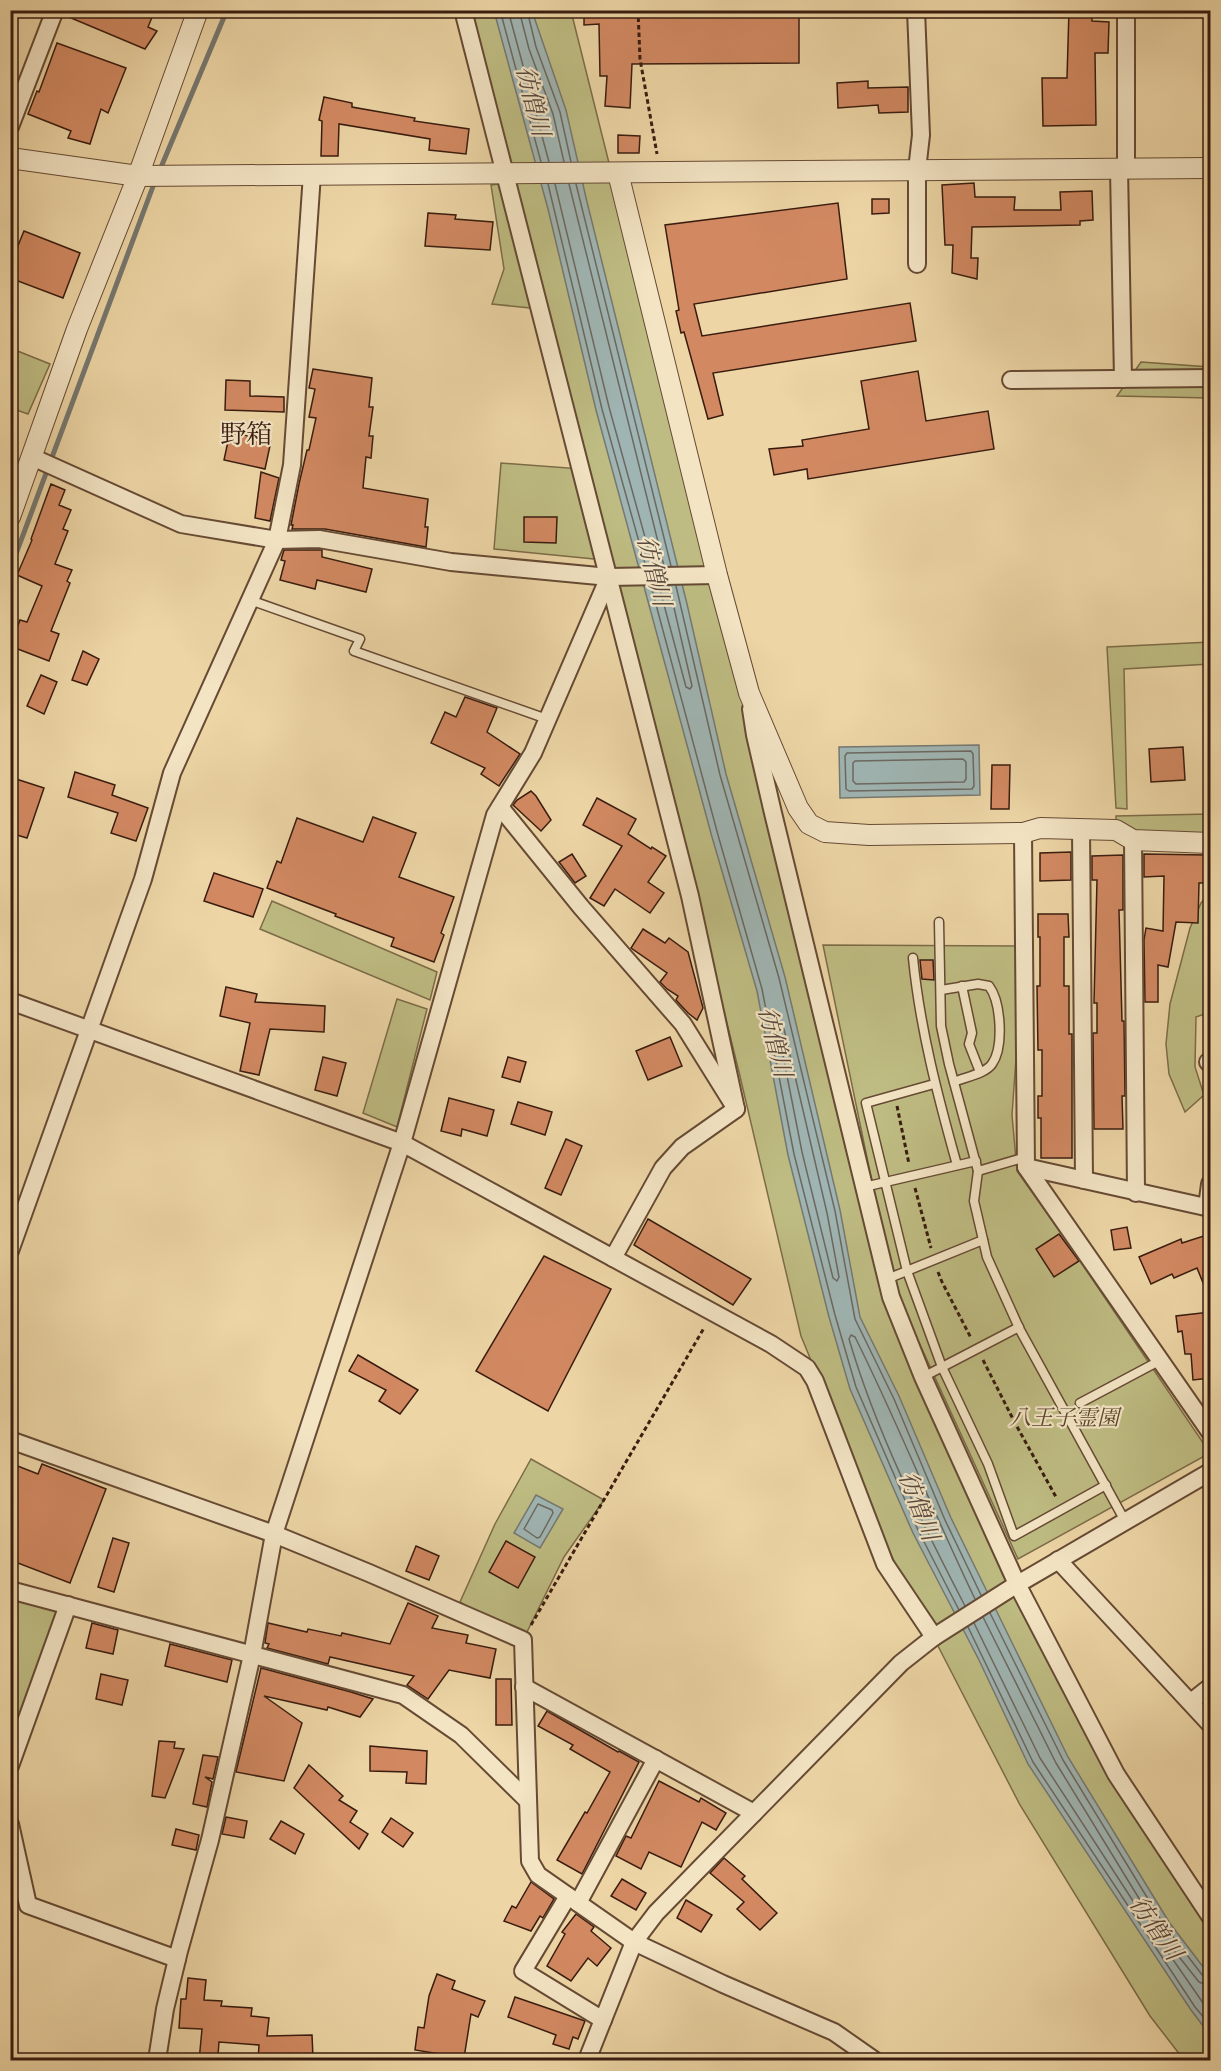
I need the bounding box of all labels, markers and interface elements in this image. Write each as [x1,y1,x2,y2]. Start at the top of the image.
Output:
water label: 彷僧川 [506,62,557,143]
district label: 野箱 [220,418,272,455]
water label: 彷僧川 [627,532,678,613]
water label: 彷僧川 [748,1003,799,1084]
park label: 八王子霊園 [1009,1404,1122,1436]
water label: 彷僧川 [888,1467,947,1549]
water label: 彷僧川 [1120,1890,1191,1971]

